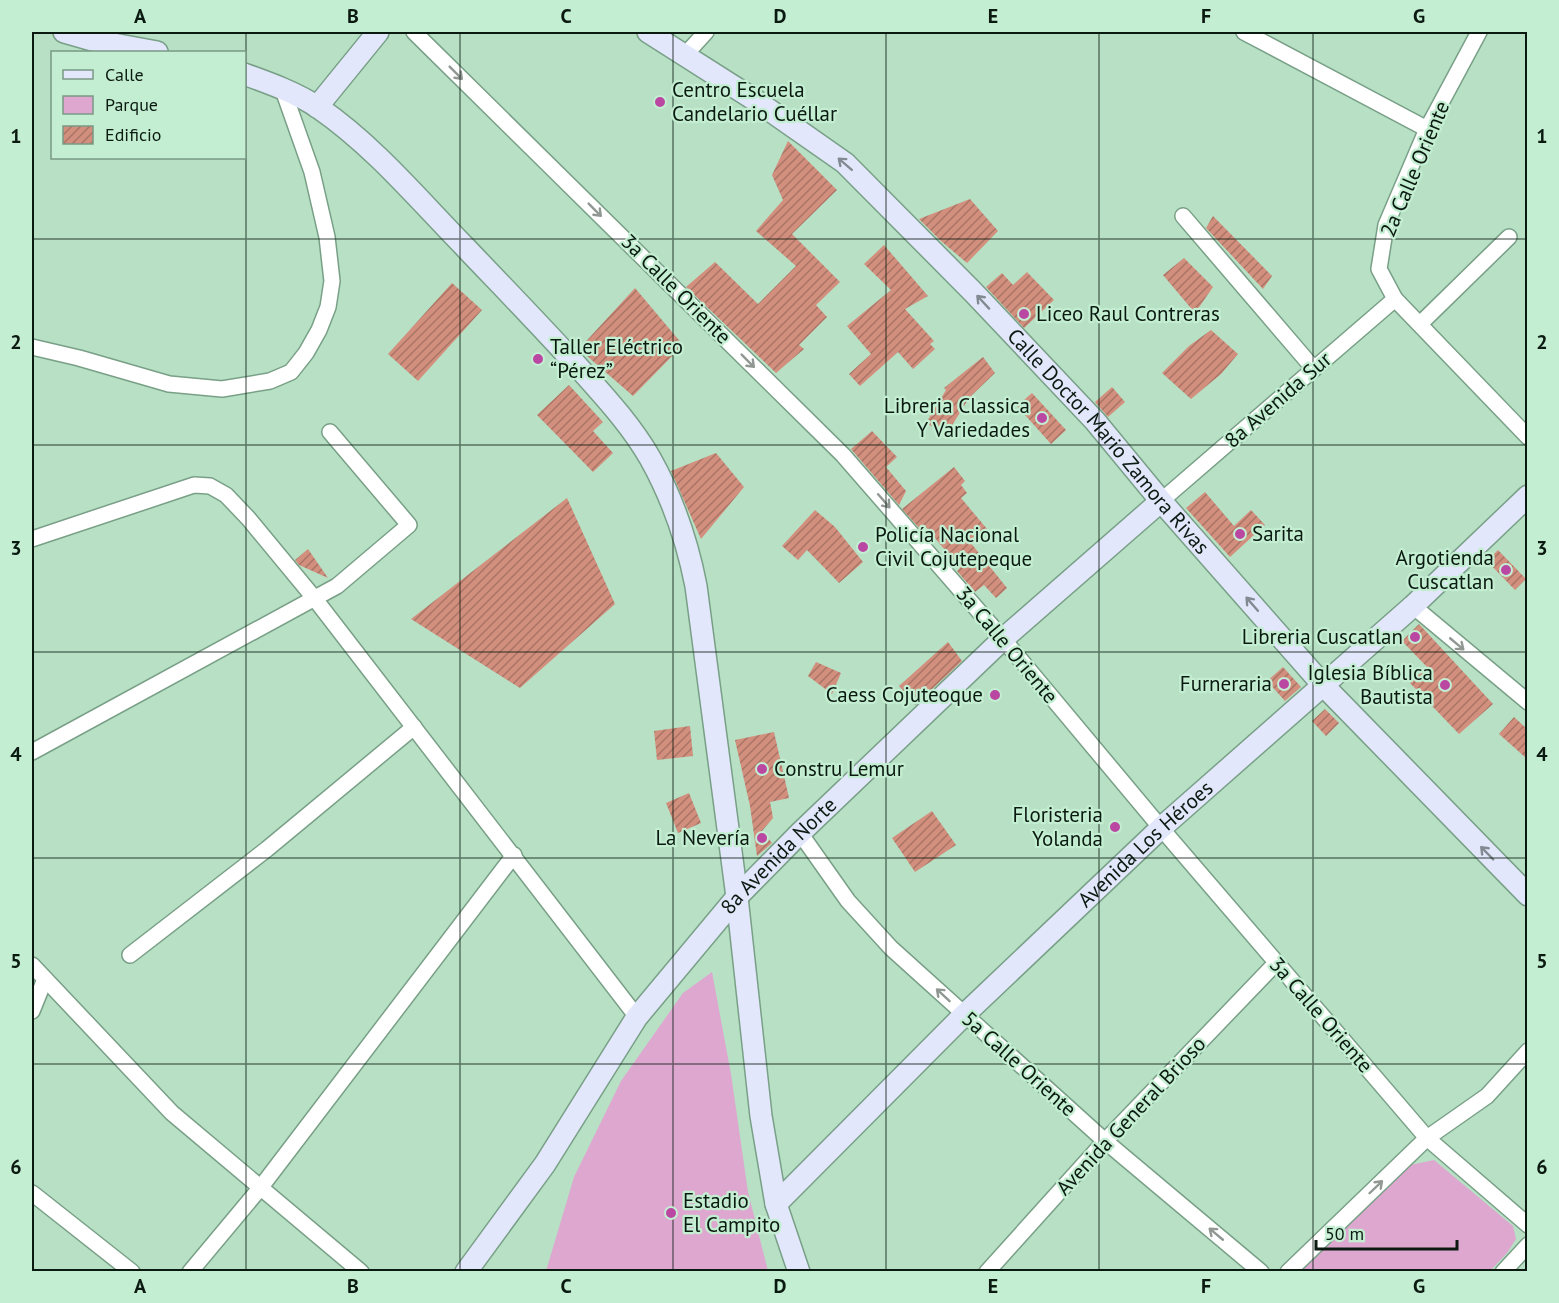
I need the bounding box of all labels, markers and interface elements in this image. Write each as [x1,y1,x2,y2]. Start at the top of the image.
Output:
text: A [134,3,147,29]
text: B [347,3,359,29]
text: C [560,3,572,29]
text: D [774,3,787,29]
text: E [988,3,998,29]
text: F [1201,3,1211,29]
text: G [1413,3,1425,29]
legend [51,51,246,159]
text: Calle [105,63,144,86]
one-way arrow [448,65,463,80]
place label: Centro Escuela Candelario Cuéllar [672,76,837,127]
text: Parque [105,93,158,116]
marker: Centro Escuela Candelario Cuéllar [653,95,667,109]
street label: 2a Calle Oriente [1374,97,1455,241]
text: 1 [10,123,22,149]
text: Edificio [105,123,161,146]
text: 1 [1536,123,1548,149]
one-way arrow [838,157,853,171]
one-way arrow [587,202,602,217]
street label: 3a Calle Oriente [616,228,737,349]
one-way arrow [976,295,990,310]
place label: Liceo Raul Contreras [1036,300,1220,327]
marker: Liceo Raul Contreras [1017,307,1031,321]
street label: Calle Doctor Mario Zamora Rivas [1002,323,1216,560]
text: 2 [10,329,22,355]
text: 2 [1536,329,1548,355]
place label: Taller Eléctrico “Pérez” [550,333,683,384]
street label: 8a Avenida Sur [1219,346,1337,453]
marker: Taller Eléctrico “Pérez” [531,352,545,366]
one-way arrow [741,354,756,369]
place label: Libreria Classica Y Variedades [884,392,1030,443]
marker: Libreria Classica Y Variedades [1035,411,1049,425]
one-way arrow [877,493,891,508]
place label: Sarita [1252,520,1304,547]
place label: Policía Nacional Civil Cojutepeque [875,521,1032,572]
marker: Sarita [1233,527,1247,541]
text: 3 [10,535,22,561]
text: 3 [1536,535,1548,561]
marker: Policía Nacional Civil Cojutepeque [856,540,870,554]
place label: Argotienda Cuscatlan [1395,544,1494,595]
marker: Argotienda Cuscatlan [1499,563,1513,577]
street label: 3a Calle Oriente [950,580,1064,709]
one-way arrow [1245,597,1259,612]
place label: Libreria Cuscatlan [1242,623,1403,650]
marker: Libreria Cuscatlan [1408,630,1422,644]
one-way arrow [1449,637,1465,650]
place label: Iglesia Bíblica Bautista [1307,659,1433,710]
place label: Furneraria [1180,670,1272,697]
marker: Furneraria [1277,677,1291,691]
marker: Iglesia Bíblica Bautista [1438,678,1452,692]
place label: Caess Cojuteoque [826,681,983,708]
marker: Caess Cojuteoque [988,688,1002,702]
text: 4 [10,741,22,767]
text: 4 [1536,741,1548,767]
place label: Constru Lemur [774,755,904,782]
marker: Constru Lemur [755,762,769,776]
street label: Avenida Los Héroes [1072,774,1218,913]
street label: 8a Avenida Norte [714,791,842,920]
place label: Floristeria Yolanda [1012,801,1103,852]
marker: Floristeria Yolanda [1108,820,1122,834]
place label: La Nevería [655,824,750,851]
marker: La Nevería [755,831,769,845]
one-way arrow [1479,845,1494,860]
text: 5 [10,948,22,974]
text: 5 [1536,948,1548,974]
street label: 3a Calle Oriente [1264,951,1379,1078]
one-way arrow [935,988,950,1002]
street label: 5a Calle Oriente [956,1005,1082,1122]
street label: Avenida General Brioso [1050,1030,1211,1201]
text: 6 [10,1154,22,1180]
text: 6 [1536,1154,1548,1180]
one-way arrow [1368,1180,1383,1195]
place label: Estadio El Campito [683,1187,780,1238]
marker: Estadio El Campito [664,1206,678,1220]
scale bar [1316,1213,1457,1251]
text: 50 m [1325,1222,1364,1245]
one-way arrow [1209,1227,1224,1241]
text: A [134,1273,147,1299]
text: B [347,1273,359,1299]
text: C [560,1273,572,1299]
text: D [774,1273,787,1299]
text: E [988,1273,998,1299]
text: F [1201,1273,1211,1299]
text: G [1413,1273,1425,1299]

